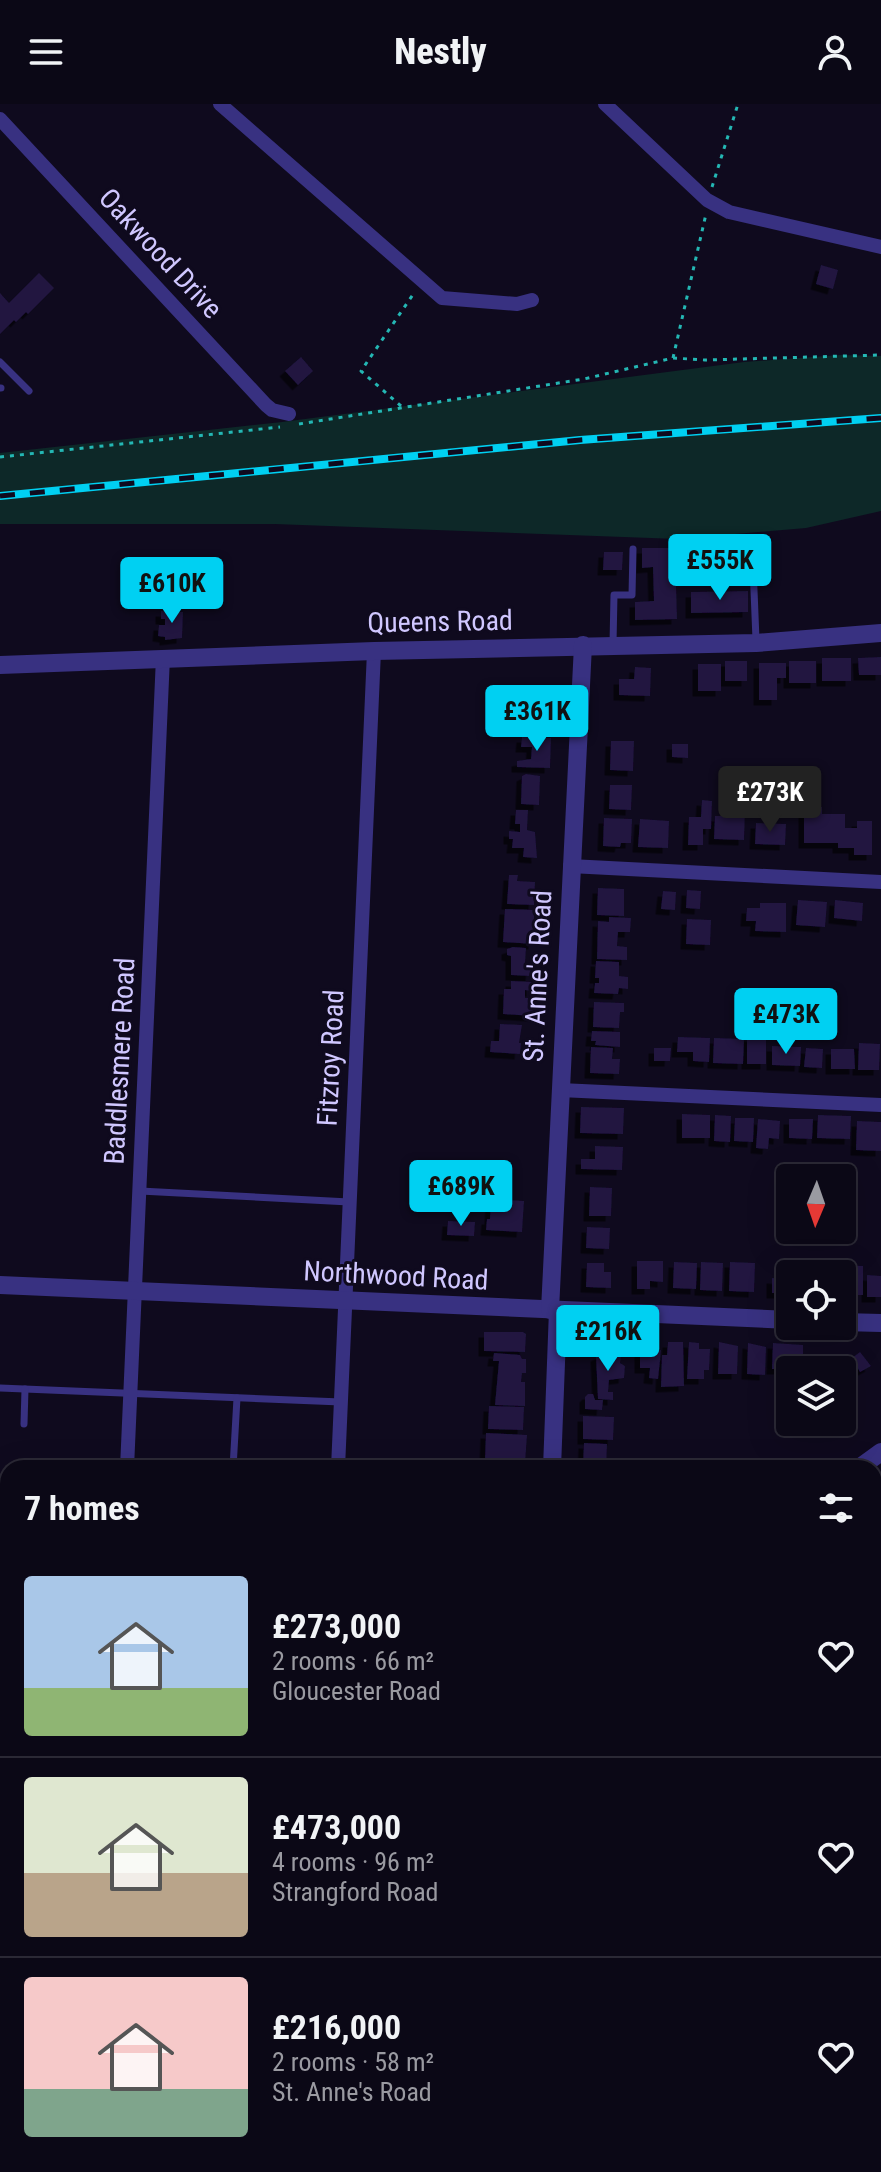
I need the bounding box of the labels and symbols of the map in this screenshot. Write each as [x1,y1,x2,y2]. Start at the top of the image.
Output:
street label: Oakwood Drive [92,182,229,325]
pin: £555K [664,534,776,602]
pin: £610K [116,557,228,625]
street label: Queens Road [367,604,513,639]
pin: £361K [481,685,593,753]
pin: £273K [714,766,826,834]
street label: St. Anne's Road [517,889,558,1063]
street label: Baddlesmere Road [98,957,141,1165]
pin: £473K [730,988,842,1056]
street label: Fitzroy Road [310,989,351,1127]
pin: £689K [405,1160,517,1228]
north arrow [776,1164,856,1244]
street label: Northwood Road [303,1254,489,1297]
pin: £216K [552,1305,664,1373]

